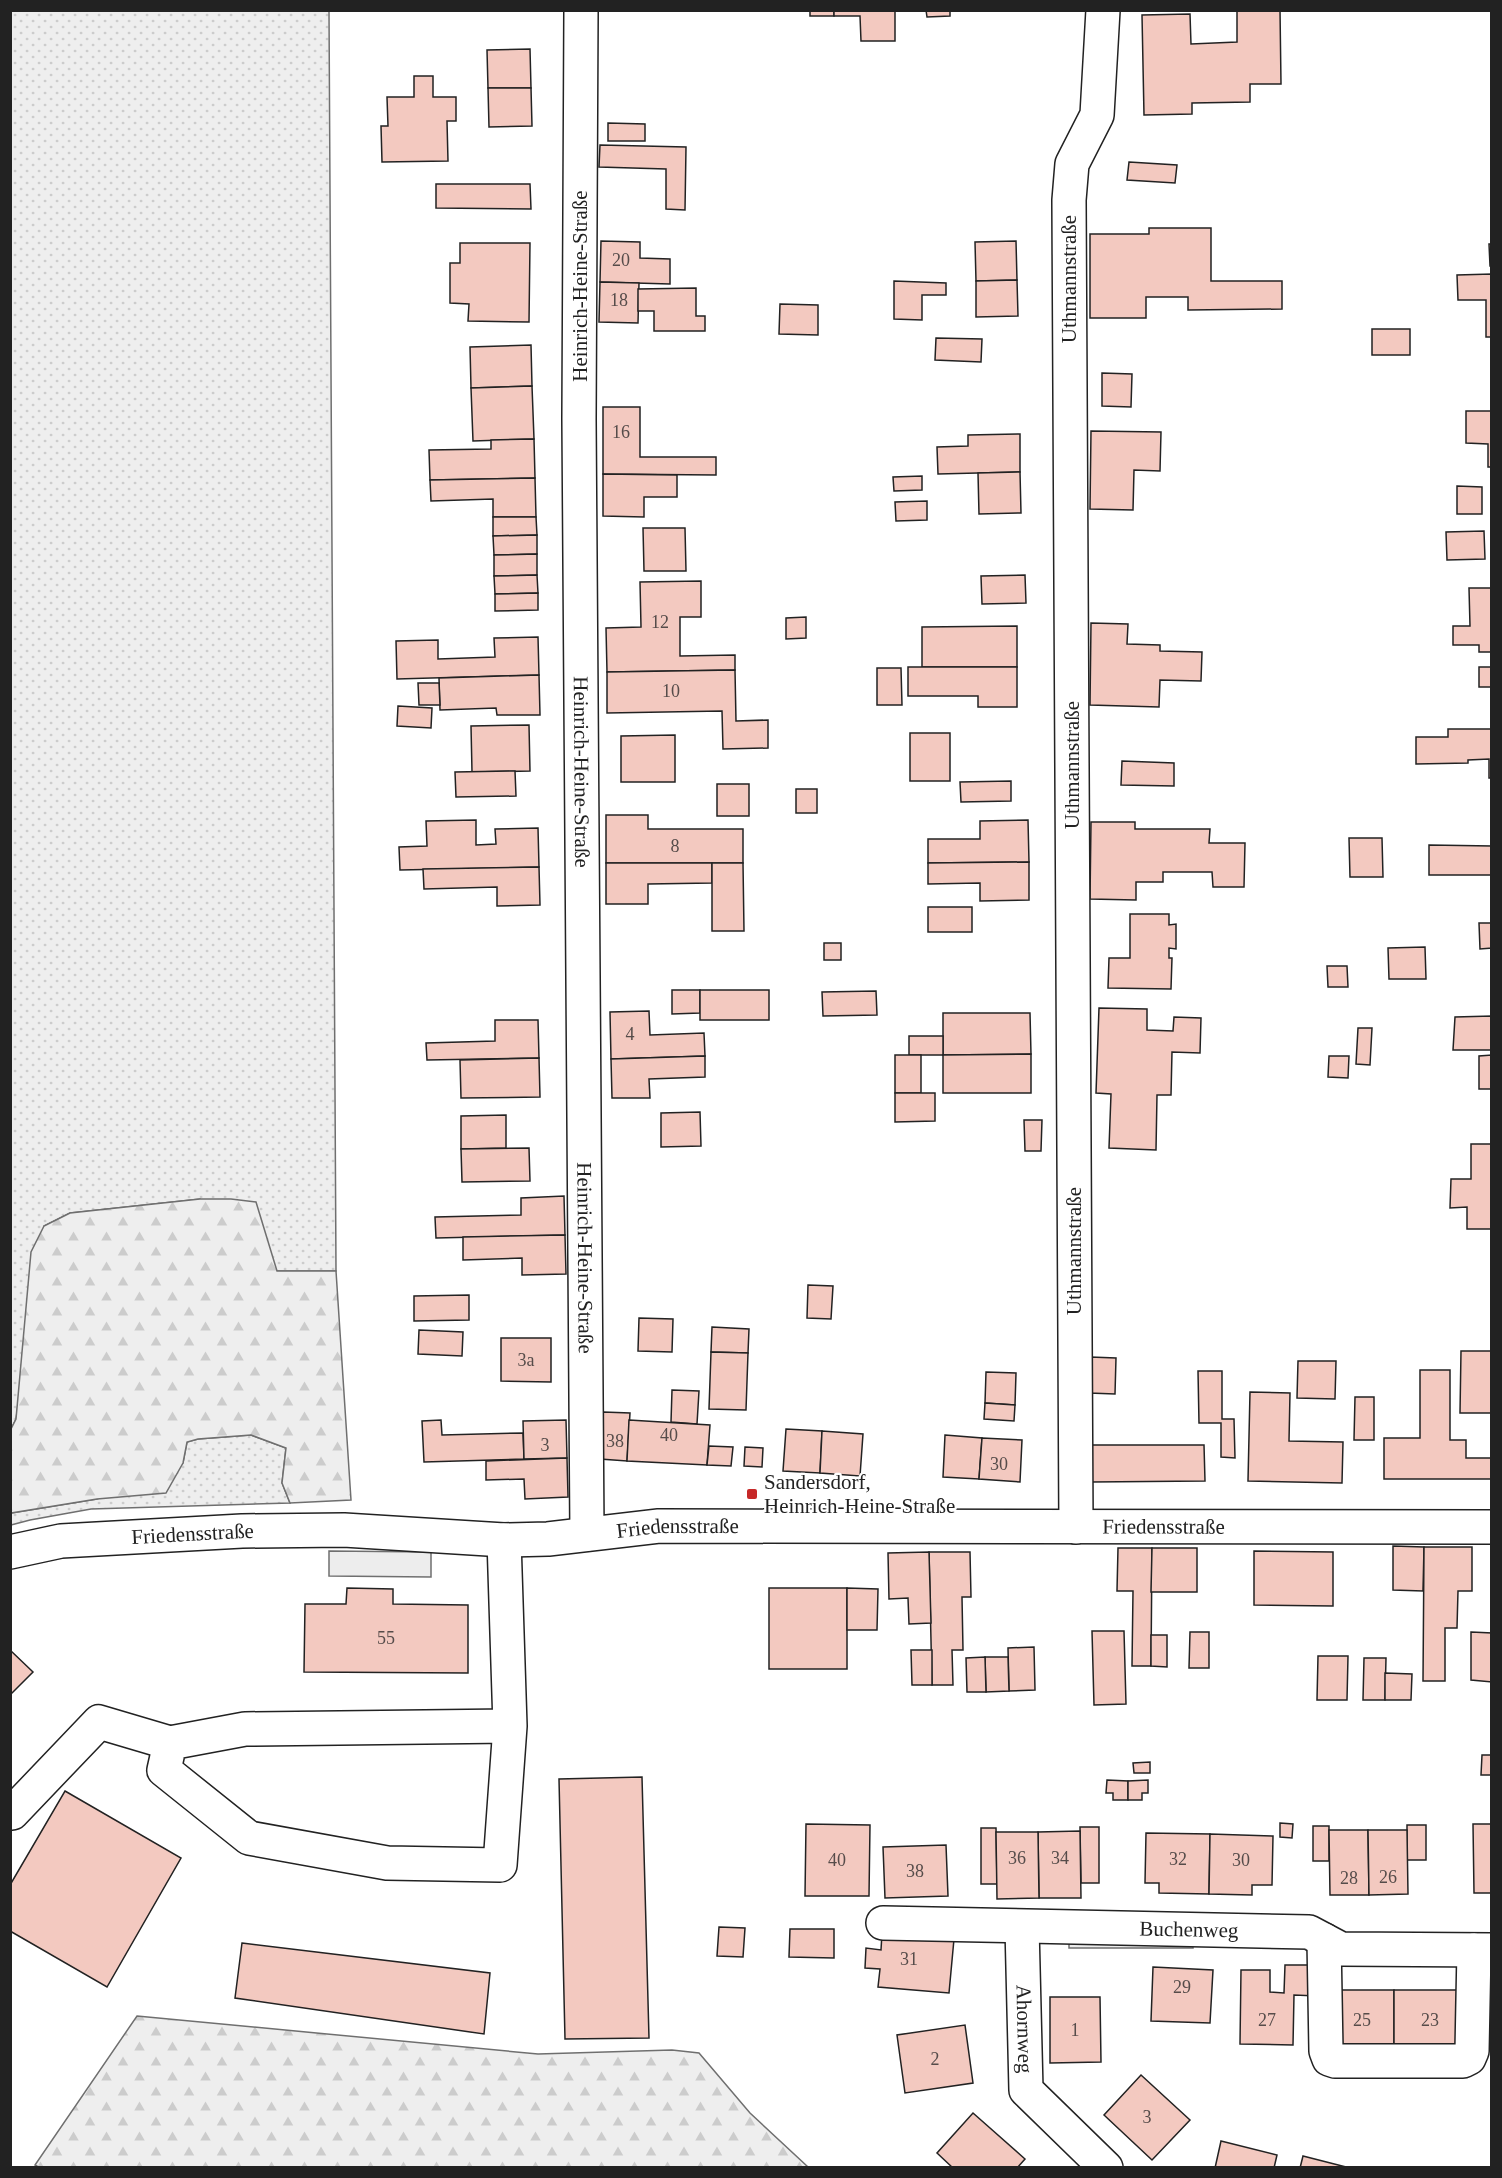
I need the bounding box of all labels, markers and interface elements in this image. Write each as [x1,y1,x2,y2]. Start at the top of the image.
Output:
street label: Heinrich-Heine-Straße [568,190,592,382]
street label: Uthmannstraße [1057,215,1081,343]
house number: 20 [612,250,630,270]
house number: 18 [610,290,628,310]
house number: 16 [612,422,630,442]
house number: 12 [651,612,669,632]
street label: Heinrich-Heine-Straße [569,676,594,868]
house number: 10 [662,681,680,701]
street label: Uthmannstraße [1060,701,1084,829]
house number: 8 [671,836,680,856]
house number: 4 [626,1024,635,1044]
street label: Heinrich-Heine-Straße [572,1162,598,1354]
street label: Uthmannstraße [1062,1187,1086,1315]
house number: 3a [518,1350,535,1370]
house number: 40 [660,1425,678,1445]
house number: 38 [606,1431,624,1451]
house number: 3 [541,1435,550,1455]
house number: 30 [990,1454,1008,1474]
place label: Sandersdorf, Heinrich-Heine-Straße [764,1470,955,1518]
marker: Sandersdorf, Heinrich-Heine-Straße [745,1487,759,1501]
street label: Friedensstraße [615,1514,739,1543]
street label: Friedensstraße [1102,1515,1225,1539]
street label: Friedensstraße [131,1519,254,1549]
house number: 55 [377,1628,395,1648]
house number: 36 [1008,1848,1026,1868]
house number: 34 [1051,1848,1069,1868]
house number: 32 [1169,1849,1187,1869]
house number: 40 [828,1850,846,1870]
house number: 30 [1232,1850,1250,1870]
house number: 38 [906,1861,924,1881]
house number: 26 [1379,1867,1397,1887]
house number: 28 [1340,1868,1358,1888]
street label: Buchenweg [1139,1916,1239,1943]
house number: 31 [900,1949,918,1969]
house number: 29 [1173,1977,1191,1997]
street label: Ahornweg [1011,1984,1038,2074]
house number: 27 [1258,2010,1276,2030]
house number: 25 [1353,2010,1371,2030]
house number: 23 [1421,2010,1439,2030]
house number: 1 [1071,2020,1080,2040]
house number: 2 [931,2049,940,2069]
house number: 3 [1143,2107,1152,2127]

